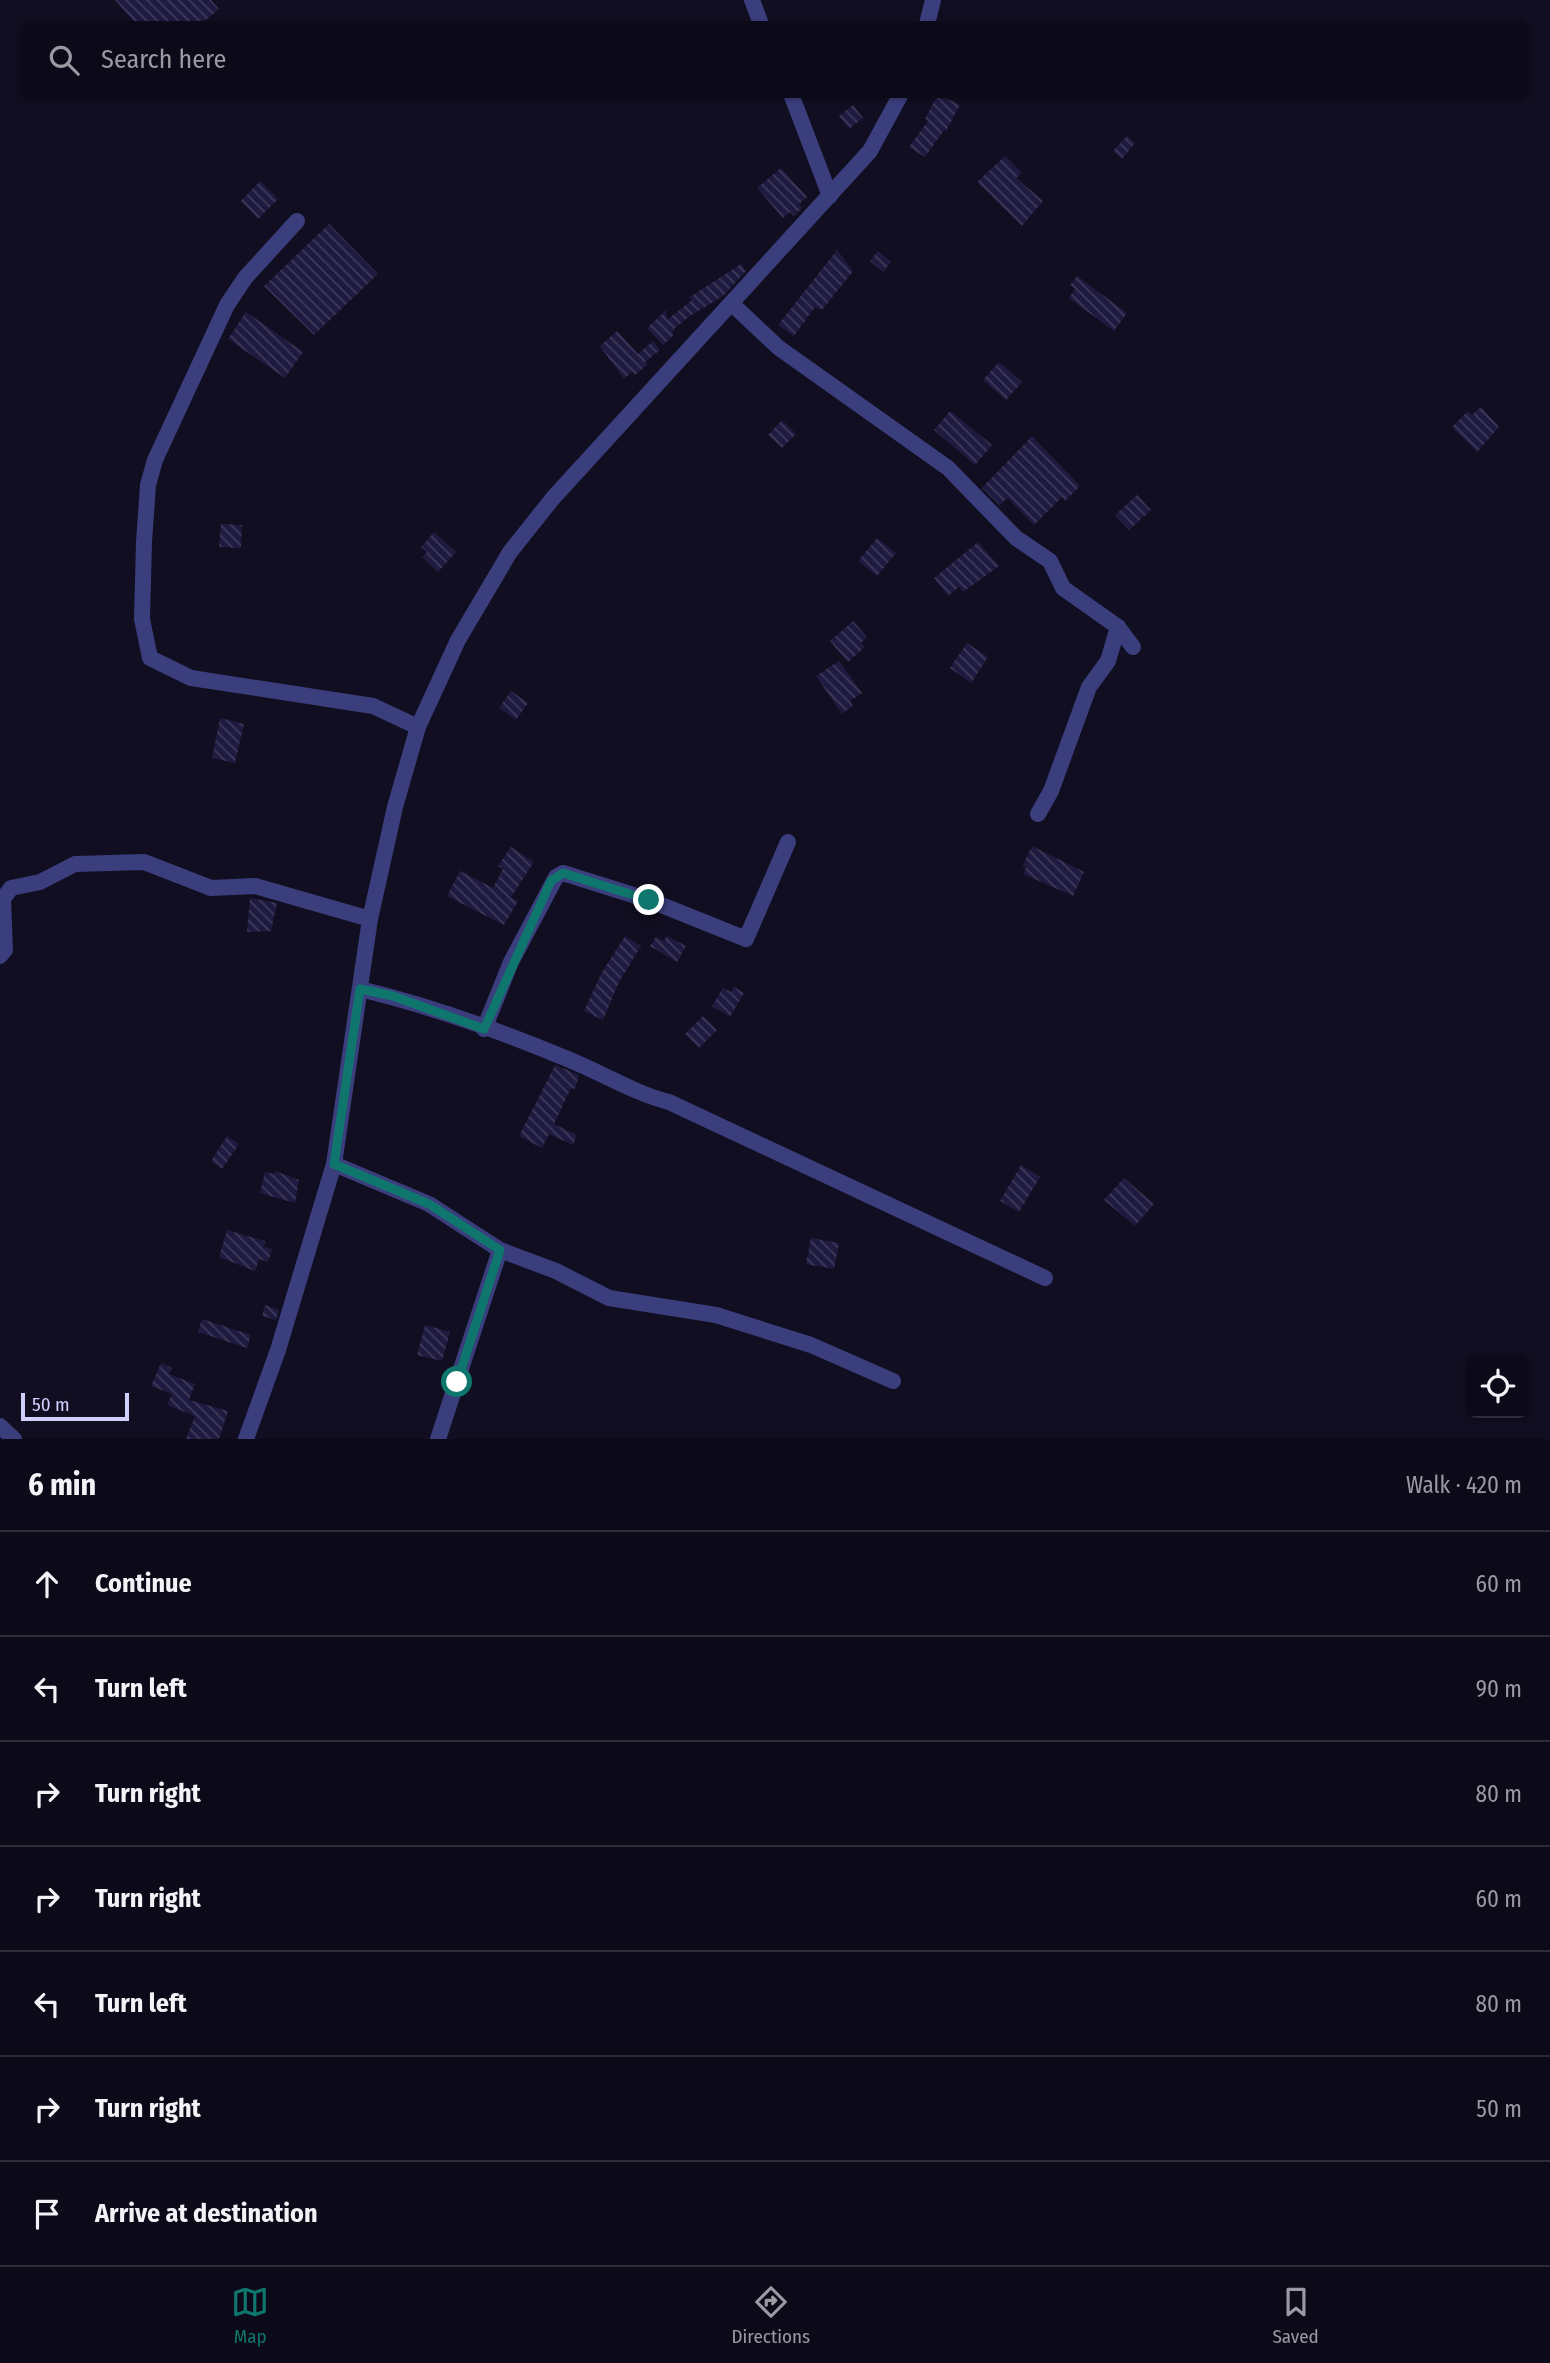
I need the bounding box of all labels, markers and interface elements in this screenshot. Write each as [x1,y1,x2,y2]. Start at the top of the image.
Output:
search box [21,21,1529,98]
icon: search [45,41,83,79]
text: Search here [101,44,226,75]
route end [633,884,664,915]
map controls [1466,1355,1529,1418]
button: locate [1466,1355,1529,1418]
route start [441,1366,472,1397]
scale bar [21,1390,130,1422]
text: 50 m [32,1393,70,1416]
text: 6 min [28,1467,96,1503]
text: Walk · 420 m [1406,1471,1522,1499]
icon: ahead [28,1565,66,1603]
text: Continue [95,1568,192,1599]
text: 60 m [1476,1570,1522,1598]
icon: left [28,1670,66,1708]
text: Turn left [95,1673,187,1704]
text: 90 m [1476,1675,1522,1703]
icon: right [28,1775,66,1813]
text: Turn right [95,1778,201,1809]
text: 80 m [1475,1780,1522,1808]
icon: right [28,1880,66,1918]
text: Turn right [95,1883,201,1914]
text: 60 m [1476,1885,1522,1913]
icon: left [28,1985,66,2023]
text: Turn left [95,1988,187,2019]
text: 80 m [1475,1990,1522,2018]
icon: right [28,2090,66,2128]
text: Turn right [95,2093,201,2124]
text: 50 m [1476,2095,1522,2123]
icon: arrive [28,2195,66,2233]
text: Arrive at destination [95,2198,318,2229]
tab: Map [231,2283,269,2348]
tab: Directions [731,2283,810,2348]
tab: Saved [1272,2283,1319,2348]

